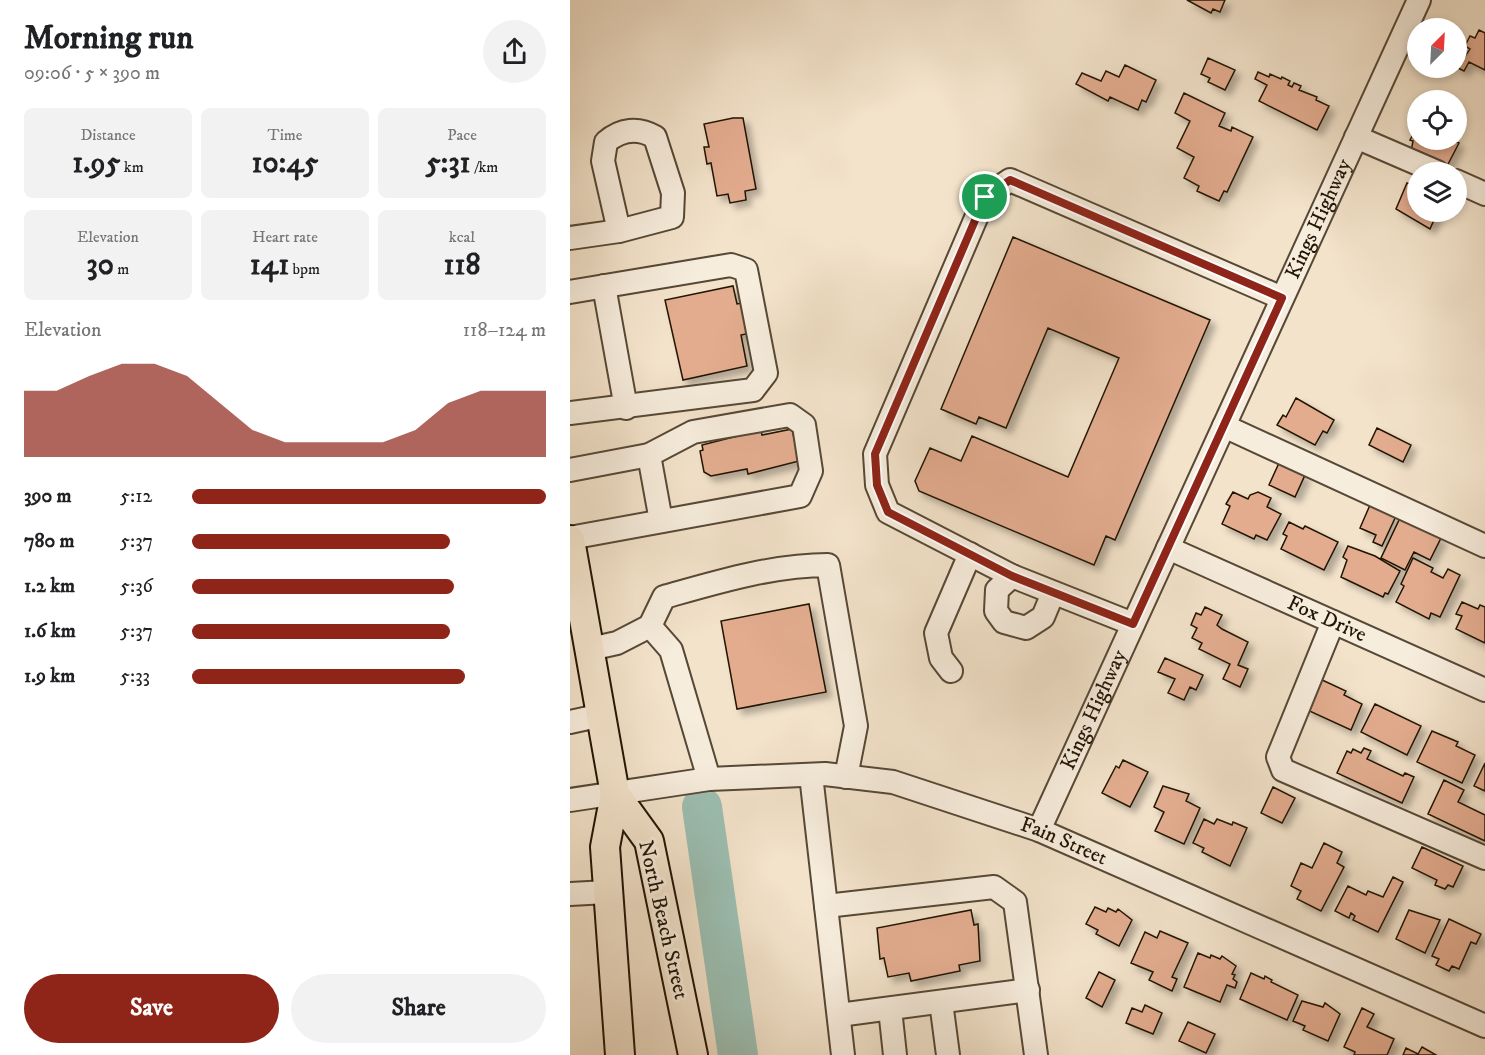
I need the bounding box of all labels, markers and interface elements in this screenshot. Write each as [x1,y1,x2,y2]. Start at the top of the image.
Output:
text: Morning run [24,18,193,59]
north arrow [1407,18,1467,78]
map controls [1407,18,1467,222]
button: share [483,20,546,83]
text: 09:06 · 5 × 390 m [24,61,160,86]
button: locate [1407,90,1467,150]
text: Distance [80,125,136,145]
text: Time [268,125,302,145]
text: Pace [447,125,477,145]
text: 1.95 [72,145,120,182]
text: 10:45 [252,145,318,182]
text: 5:31 [426,145,471,182]
street label: Kings Highway [1280,154,1358,283]
text: km [120,157,144,177]
text: /km [471,157,498,177]
button: layers [1407,162,1467,222]
pin [959,171,1010,222]
icon: arrive [968,180,1001,213]
text: Elevation [77,227,139,247]
text: Heart rate [252,227,318,247]
text: kcal [449,227,475,247]
text: 30 [87,247,114,284]
text: 141 [250,247,289,284]
text: 118 [443,247,481,284]
text: m [114,259,129,279]
text: bpm [289,259,320,279]
text: Elevation [24,318,101,343]
text: 118–124 m [463,318,546,343]
text: 390 m [24,484,72,509]
text: 5:12 [120,484,152,509]
text: 780 m [24,529,75,554]
text: 5:37 [120,529,153,554]
text: 1.2 km [24,574,75,599]
text: 5:36 [120,574,153,599]
street label: Fox Drive [1283,590,1371,648]
text: 1.6 km [24,619,76,644]
text: 5:37 [120,619,153,644]
street label: Kings Highway [1055,645,1133,774]
text: 1.9 km [24,664,75,689]
text: 5:33 [120,664,150,689]
street label: Fain Street [1017,812,1111,871]
street label: North Beach Street [632,838,694,1002]
button: Save [24,974,279,1043]
button: Share [291,974,546,1043]

